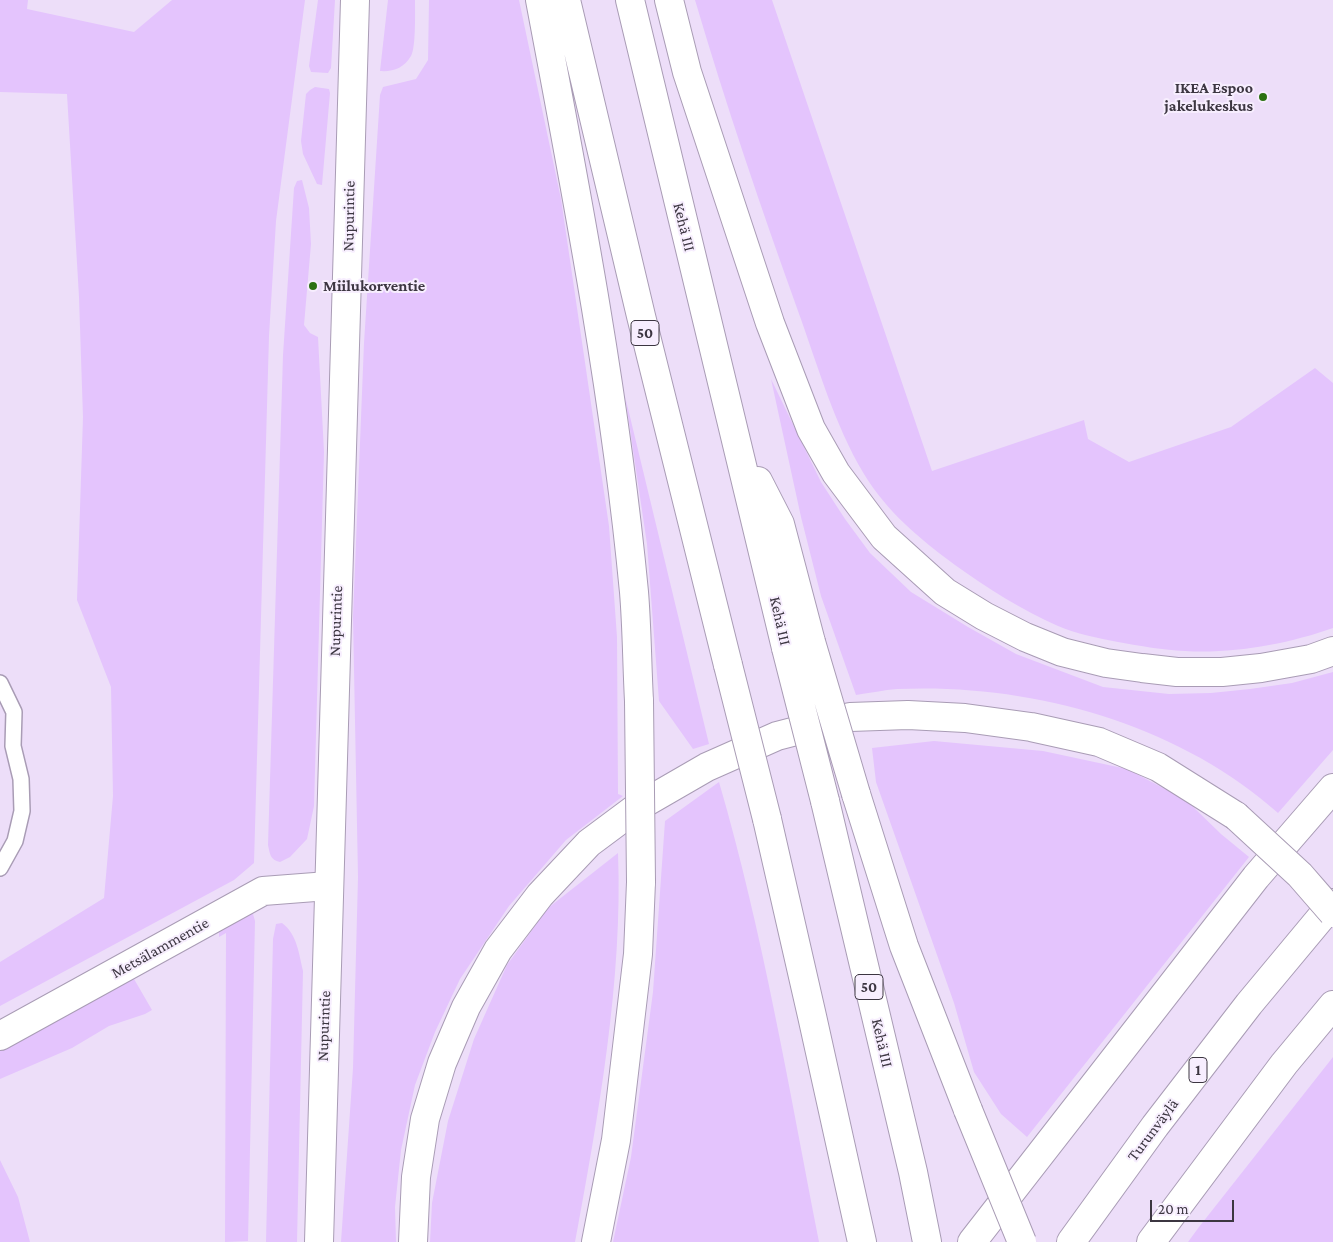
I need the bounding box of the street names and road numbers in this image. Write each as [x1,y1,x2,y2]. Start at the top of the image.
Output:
street label: Nupurintie [339,180,359,252]
street label: Kehä III [669,201,699,253]
road number: 50 [631,320,659,346]
street label: Nupurintie [325,585,347,657]
street label: Kehä III [765,595,795,647]
street label: Metsälammentie [108,913,212,983]
road number: 50 [855,974,883,1000]
street label: Nupurintie [313,990,335,1062]
street label: Kehä III [867,1017,897,1069]
road number: 1 [1189,1058,1207,1082]
street label: Turunväylä [1123,1095,1183,1165]

